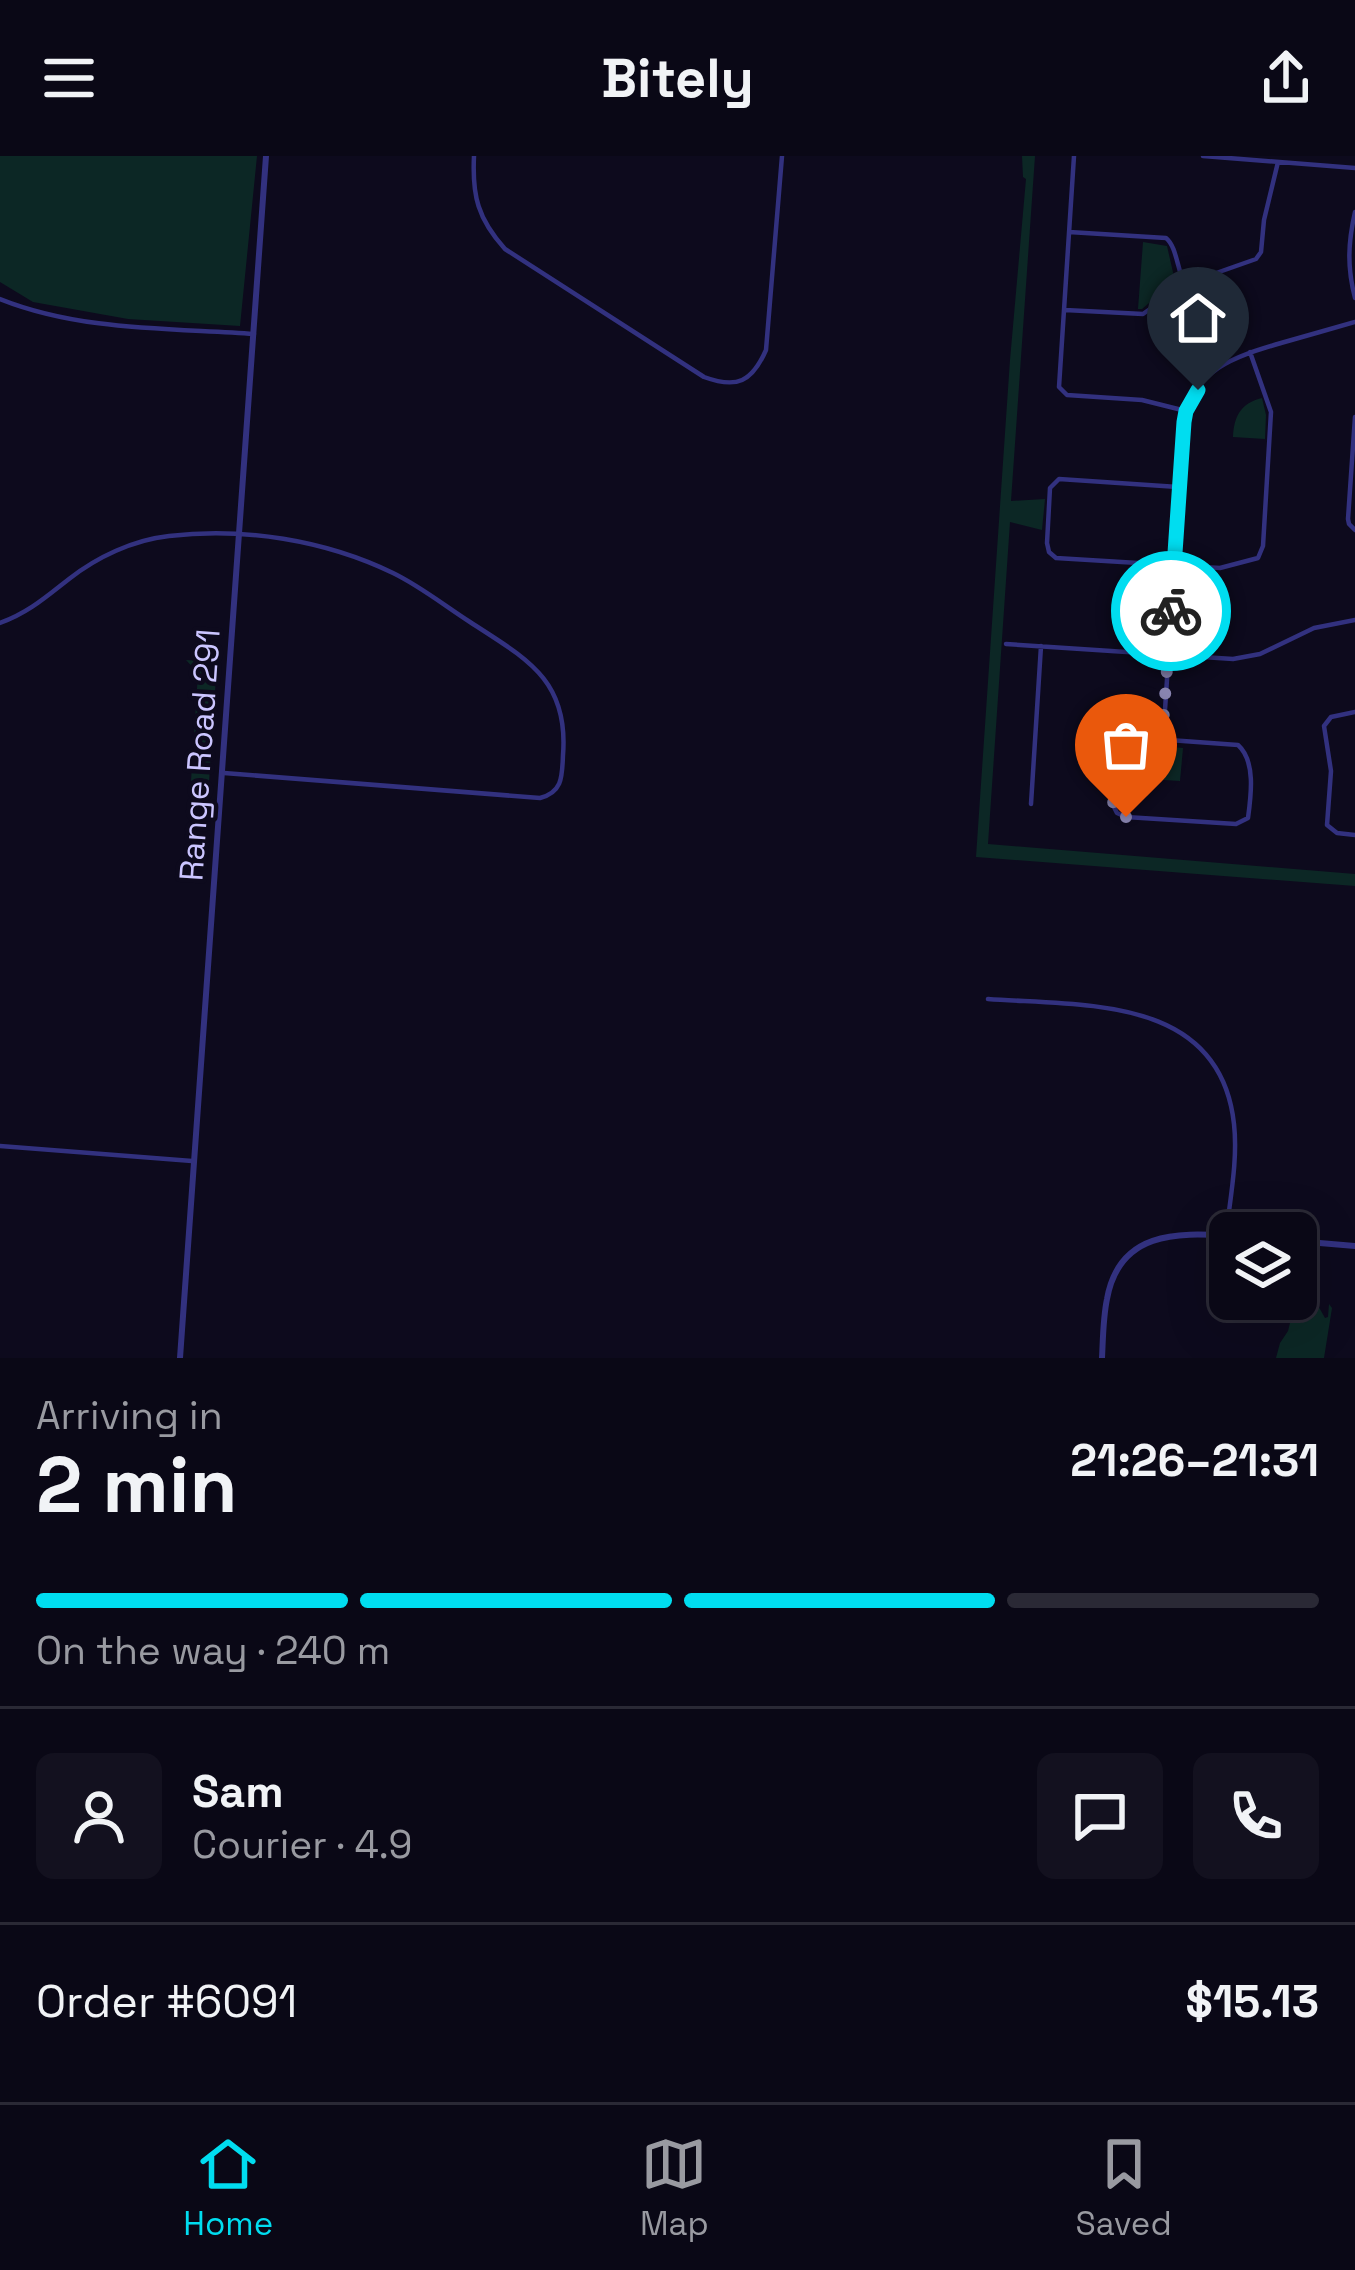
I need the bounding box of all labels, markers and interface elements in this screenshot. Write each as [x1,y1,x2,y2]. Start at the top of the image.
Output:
text: Bitely [601,44,754,113]
icon: menu [36,45,102,111]
icon: share [1253,45,1319,111]
pin [1147,267,1249,390]
icon: home [1165,285,1231,351]
courier [1111,551,1231,671]
icon: bike [1138,578,1204,644]
street label: Range Road 291 [170,628,230,882]
pin [1075,694,1177,817]
icon: bag [1093,712,1159,778]
map controls [1209,1212,1317,1320]
button: layers [1209,1212,1317,1320]
text: Arriving in [36,1391,223,1440]
text: 21:26–21:31 [1070,1432,1319,1489]
text: 2 min [36,1435,238,1535]
text: On the way · 240 m [36,1626,390,1675]
button: person [36,1753,162,1879]
button: chat [1037,1753,1163,1879]
button: phone [1193,1753,1319,1879]
text: Sam [192,1763,284,1820]
text: Courier · 4.9 [192,1820,412,1869]
text: Order #6091 [36,1973,297,2030]
text: $15.13 [1186,1973,1319,2030]
tab: Home [183,2131,273,2245]
tab: Map [640,2131,709,2245]
tab: Saved [1075,2131,1172,2245]

